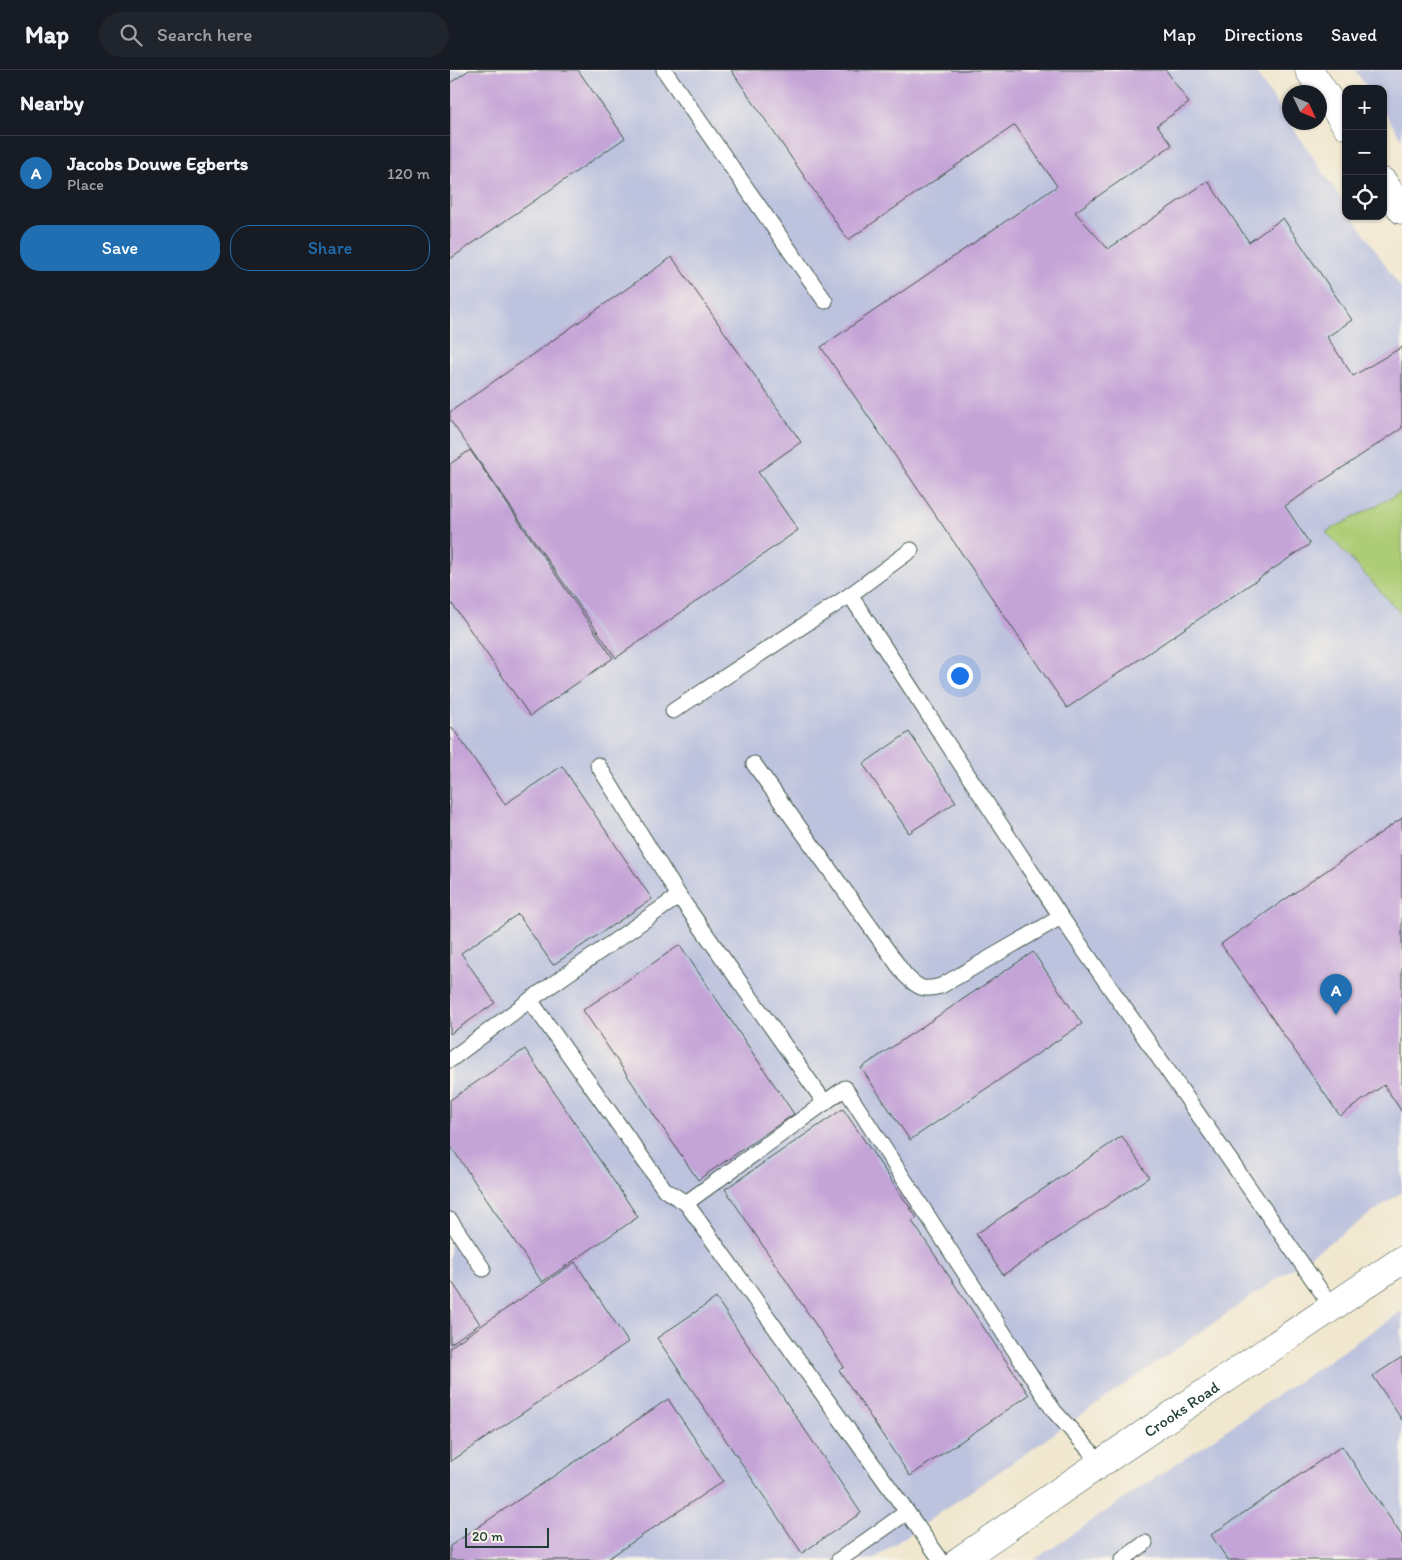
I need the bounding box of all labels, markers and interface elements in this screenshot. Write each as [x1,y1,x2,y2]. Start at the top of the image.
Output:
search box [99,12,449,57]
text: Map [25,20,69,49]
icon: search [117,21,145,49]
text: Search here [157,23,252,46]
text: Map [1163,24,1196,46]
text: Directions [1224,24,1303,46]
text: Saved [1331,24,1377,46]
north arrow [1282,85,1327,130]
map controls [1342,85,1387,220]
button: + [1342,85,1387,130]
text: Nearby [20,90,84,115]
button: − [1342,130,1387,175]
text: Jacobs Douwe Egberts [67,152,248,175]
text: A [31,164,41,183]
text: 120 m [387,164,430,183]
text: Place [67,175,104,194]
button: locate [1342,175,1387,220]
button: Save [20,225,220,271]
button: Share [230,225,430,271]
your location [947,663,973,689]
pin: A [1320,974,1352,1015]
street label: Crooks Road [1140,1377,1223,1441]
scale bar [465,1525,549,1548]
text: 20 m [472,1528,503,1545]

